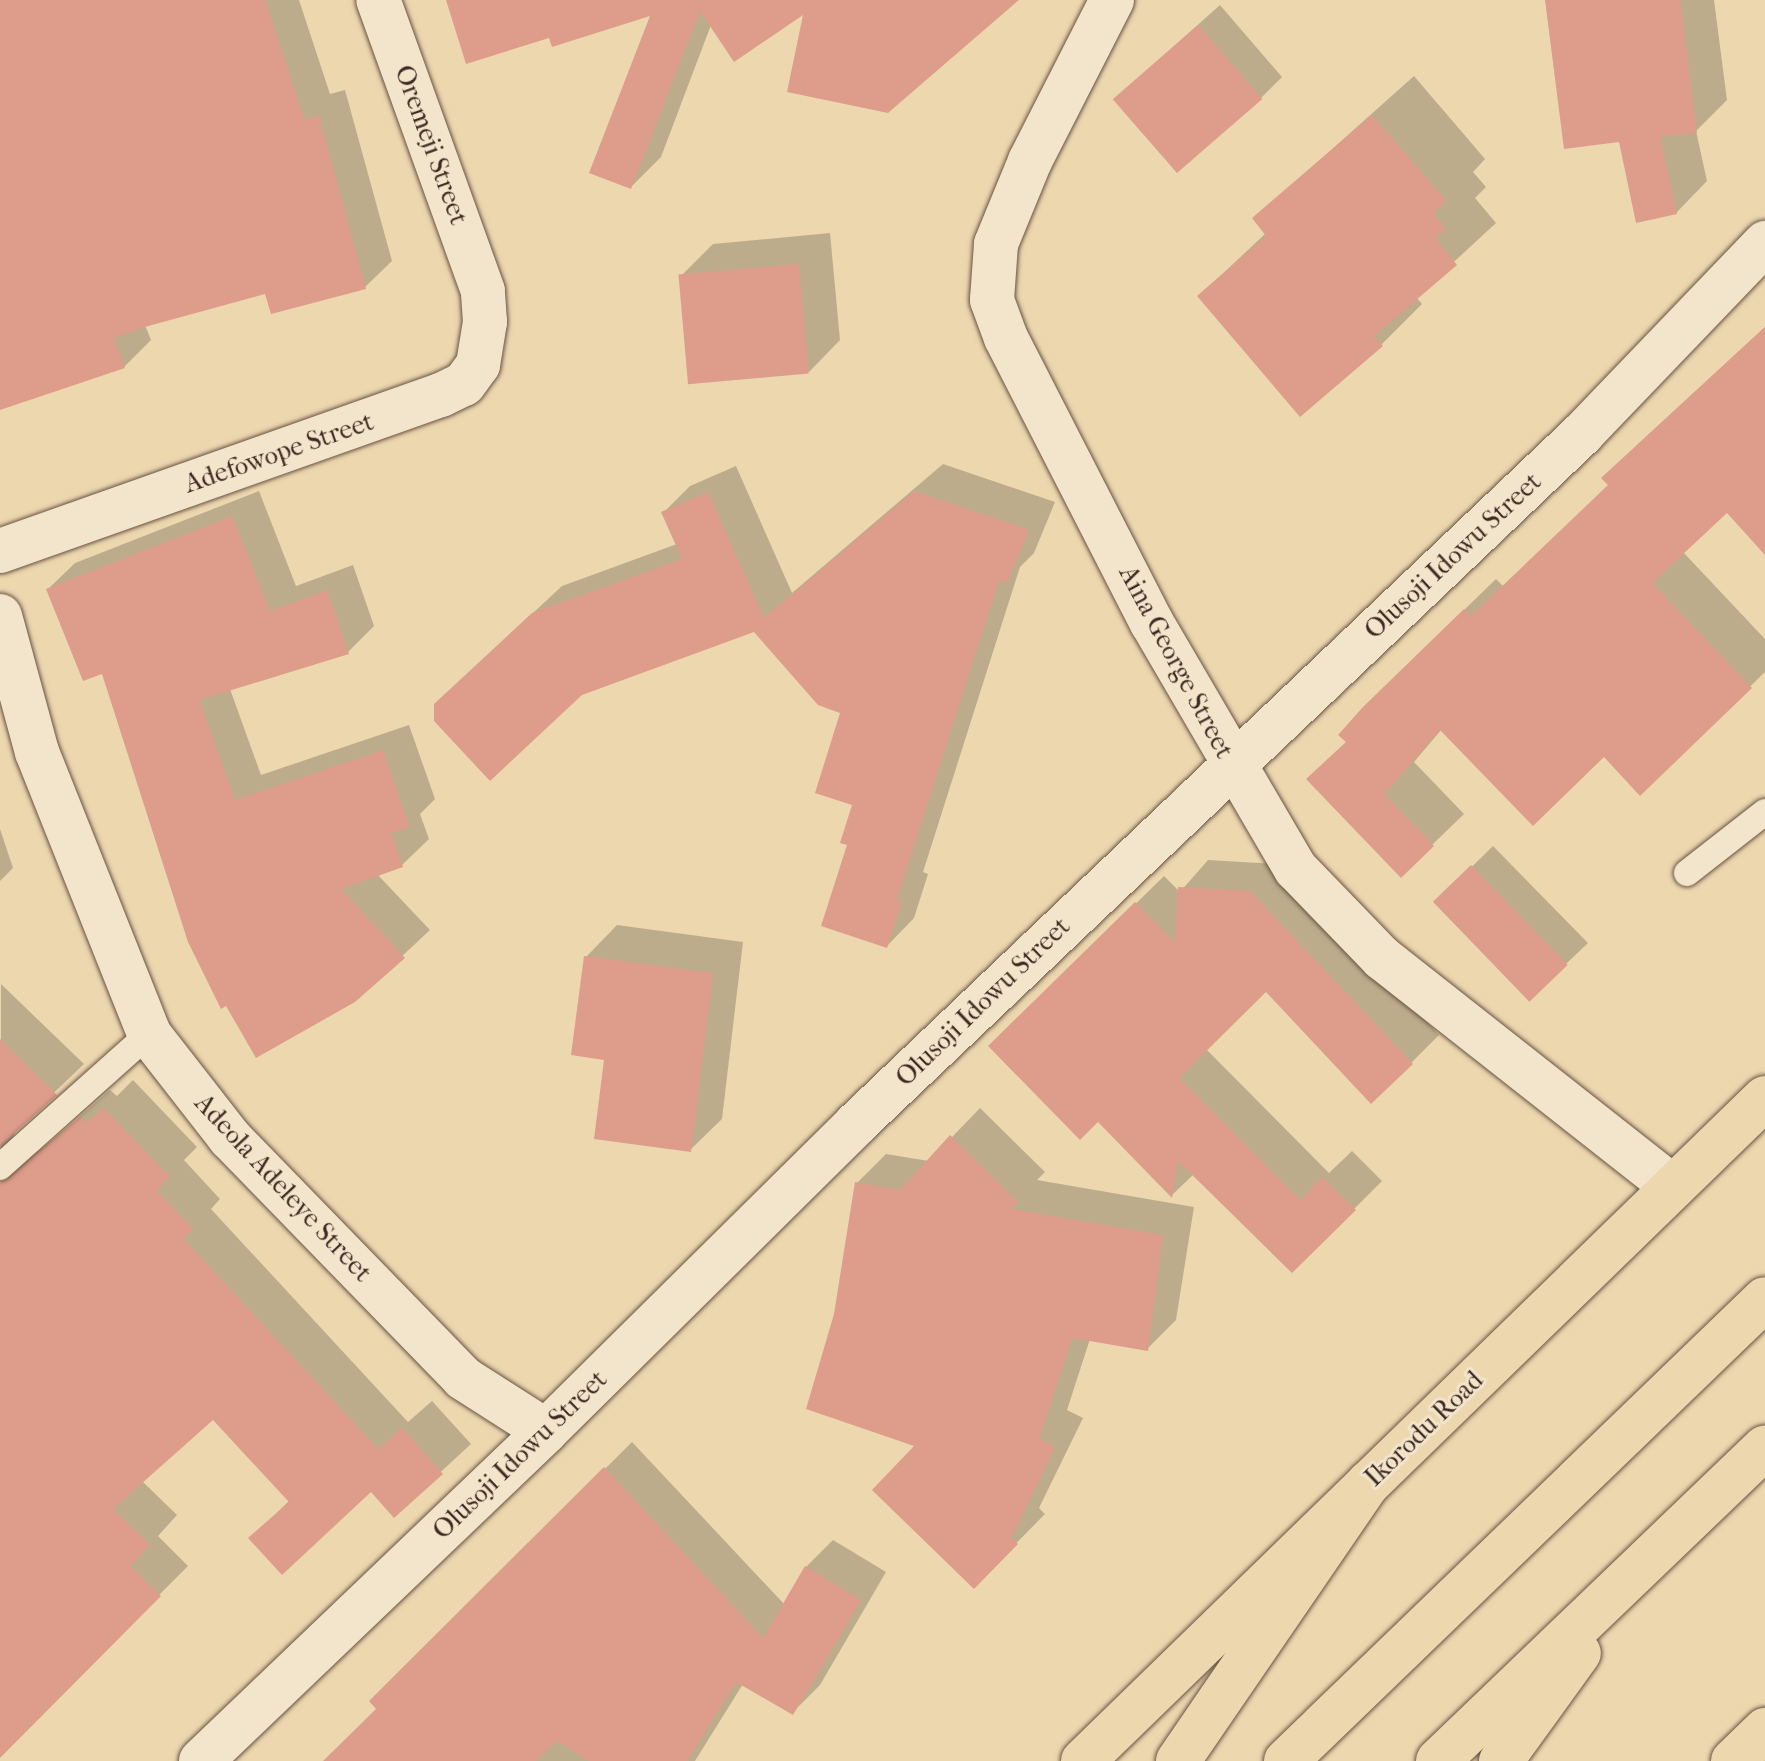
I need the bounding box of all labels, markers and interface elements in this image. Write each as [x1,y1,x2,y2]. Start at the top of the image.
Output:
street label: Oremeji Street [388,61,474,229]
street label: Adefowope Street [180,406,378,500]
street label: Olusoji Idowu Street [1358,466,1548,646]
street label: Aina George Street [1112,560,1240,764]
street label: Olusoji Idowu Street [889,911,1077,1093]
street label: Adeola Adeleye Street [188,1088,378,1288]
street label: Olusoji Idowu Street [426,1364,614,1546]
street label: Ikorodu Road [1358,1365,1490,1493]

